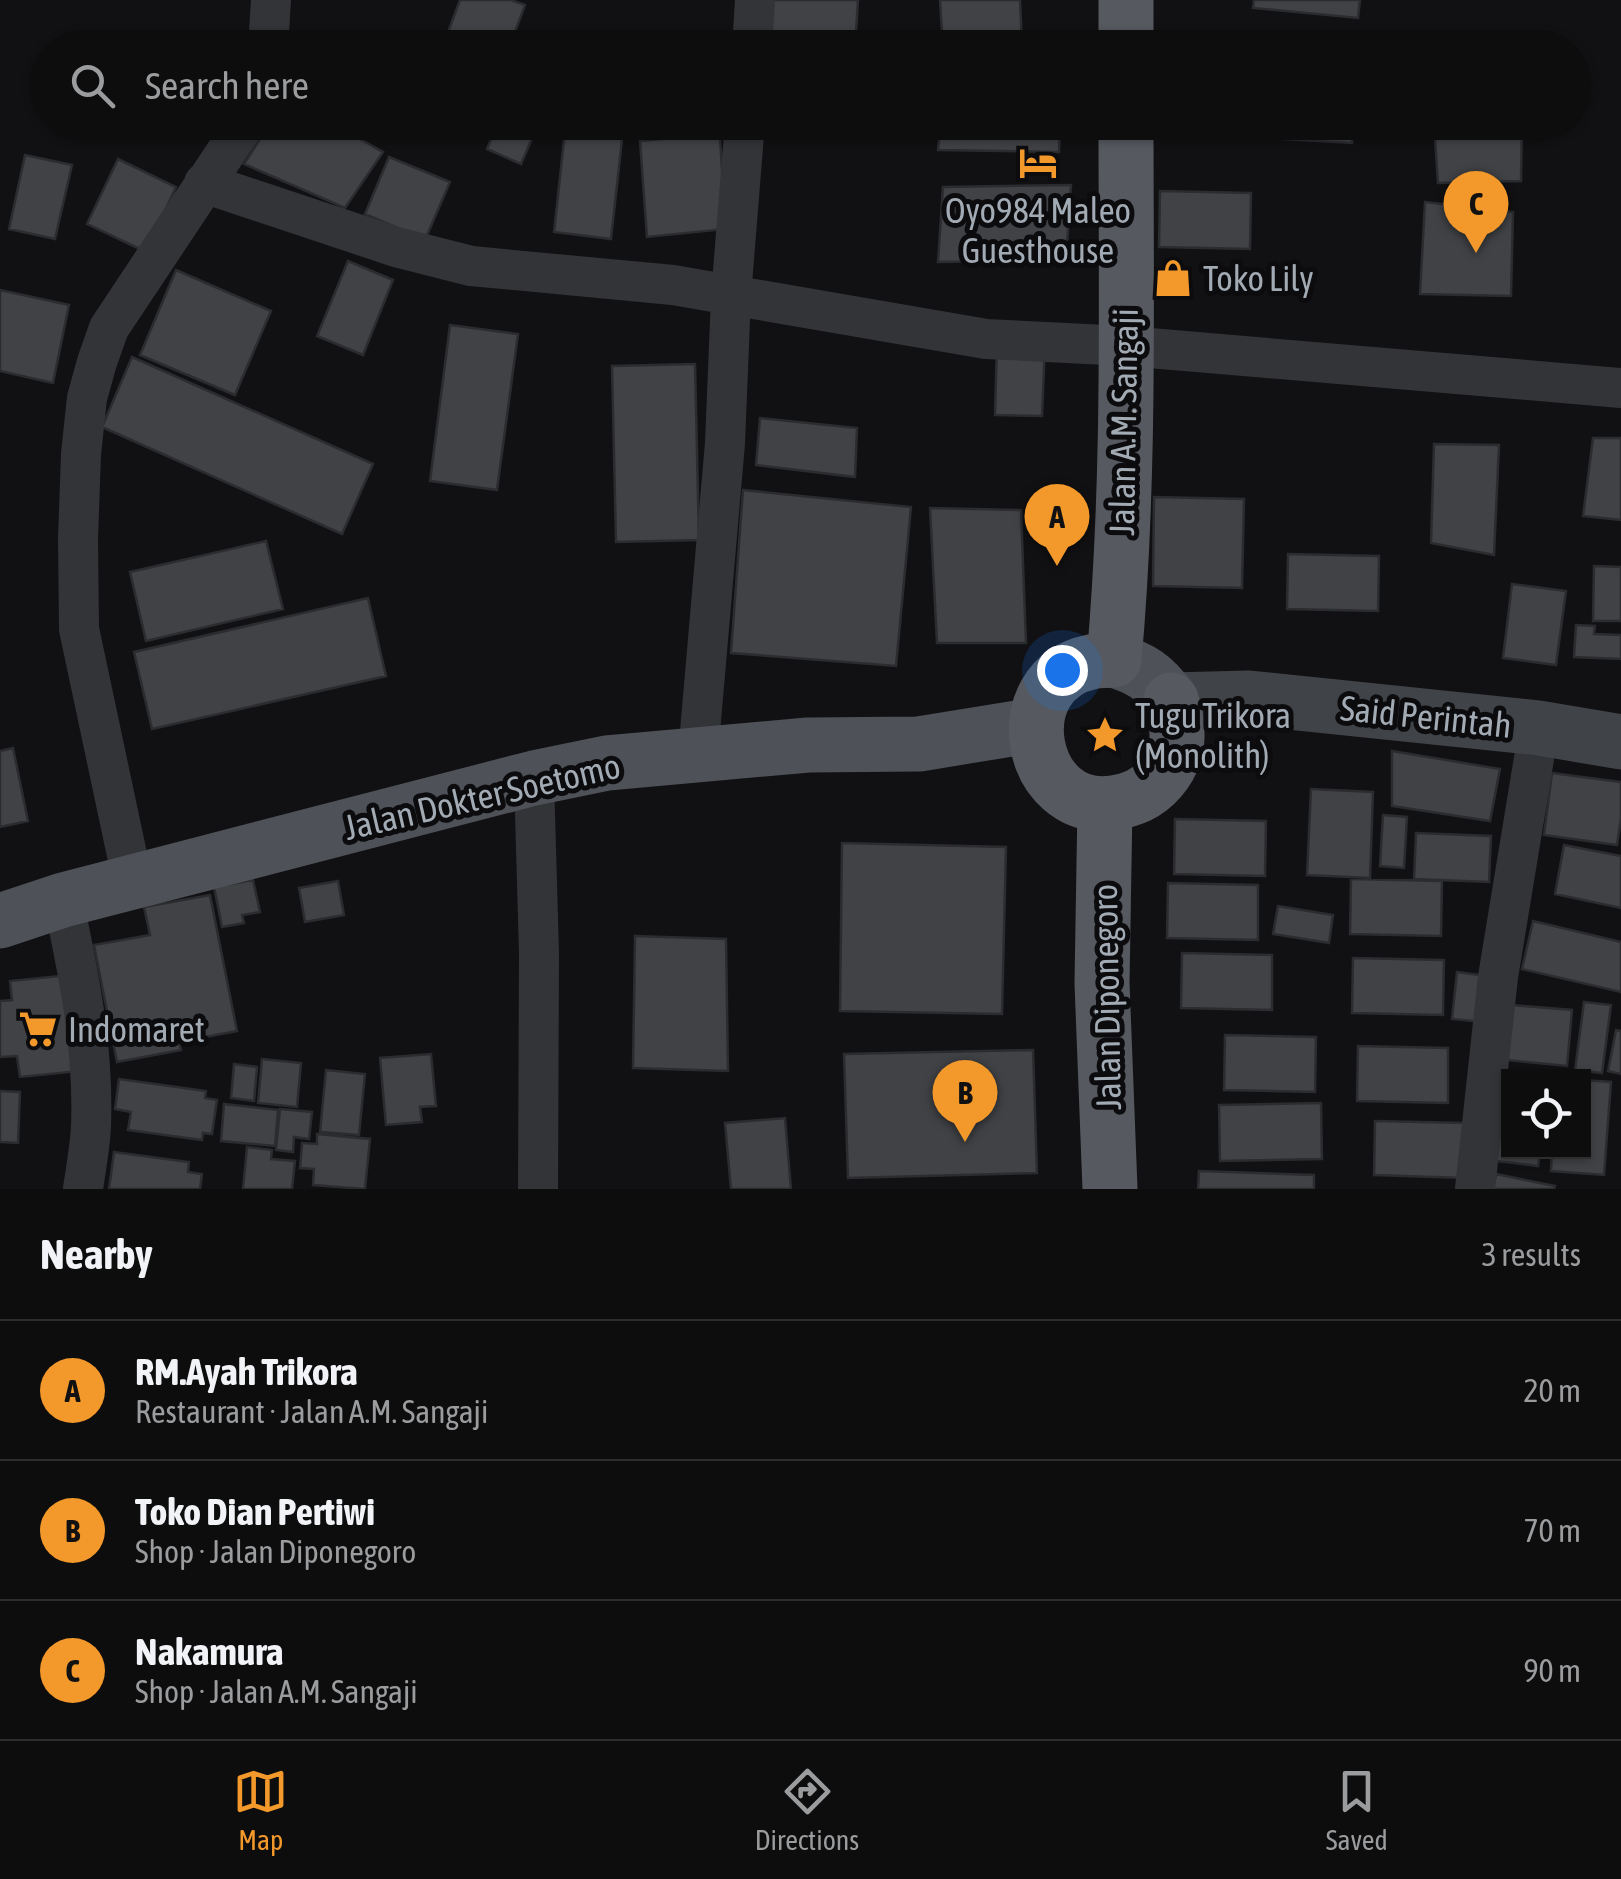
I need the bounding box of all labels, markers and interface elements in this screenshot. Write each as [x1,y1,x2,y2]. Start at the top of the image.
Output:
search box [30,30,1591,140]
icon: search [65,58,120,113]
text: Search here [145,64,309,107]
hotel icon: Oyo984 Maleo Guesthouse [1017,142,1059,184]
pin: C [1444,170,1508,253]
place label: Oyo984 Maleo Guesthouse [945,190,1131,270]
shop icon: Toko Lily [1152,257,1194,299]
place label: Toko Lily [1203,258,1314,298]
street label: Jalan A.M. Sangaji [1101,308,1145,536]
pin: A [1024,484,1090,566]
your location [1037,645,1088,696]
street label: Said Perintah [1338,687,1514,745]
place label: Tugu Trikora (Monolith) [1135,695,1291,775]
place icon: Tugu Trikora (Monolith) [1084,714,1126,756]
street label: Jalan Dokter Soetomo [340,745,624,847]
street label: Jalan Diponegoro [1084,884,1128,1110]
supermarket icon: Indomaret [17,1008,59,1050]
place label: Indomaret [68,1009,205,1049]
pin: B [932,1060,998,1142]
map controls [1501,1069,1591,1159]
button: locate [1501,1069,1591,1159]
text: Nearby [40,1230,153,1278]
text: 3 results [1482,1236,1581,1273]
text: RM.Ayah Trikora [135,1350,358,1393]
text: A [65,1372,80,1409]
text: 20 m [1523,1372,1581,1409]
text: Restaurant · Jalan A.M. Sangaji [135,1393,488,1430]
text: Toko Dian Pertiwi [135,1490,375,1533]
text: B [65,1512,80,1549]
text: 70 m [1523,1512,1581,1549]
text: Shop · Jalan Diponegoro [135,1533,416,1570]
text: Nakamura [135,1630,283,1673]
text: C [65,1652,80,1689]
text: 90 m [1523,1652,1581,1689]
text: Shop · Jalan A.M. Sangaji [135,1673,418,1710]
tab: Map [233,1764,288,1856]
tab: Directions [755,1764,859,1856]
tab: Saved [1326,1764,1388,1856]

